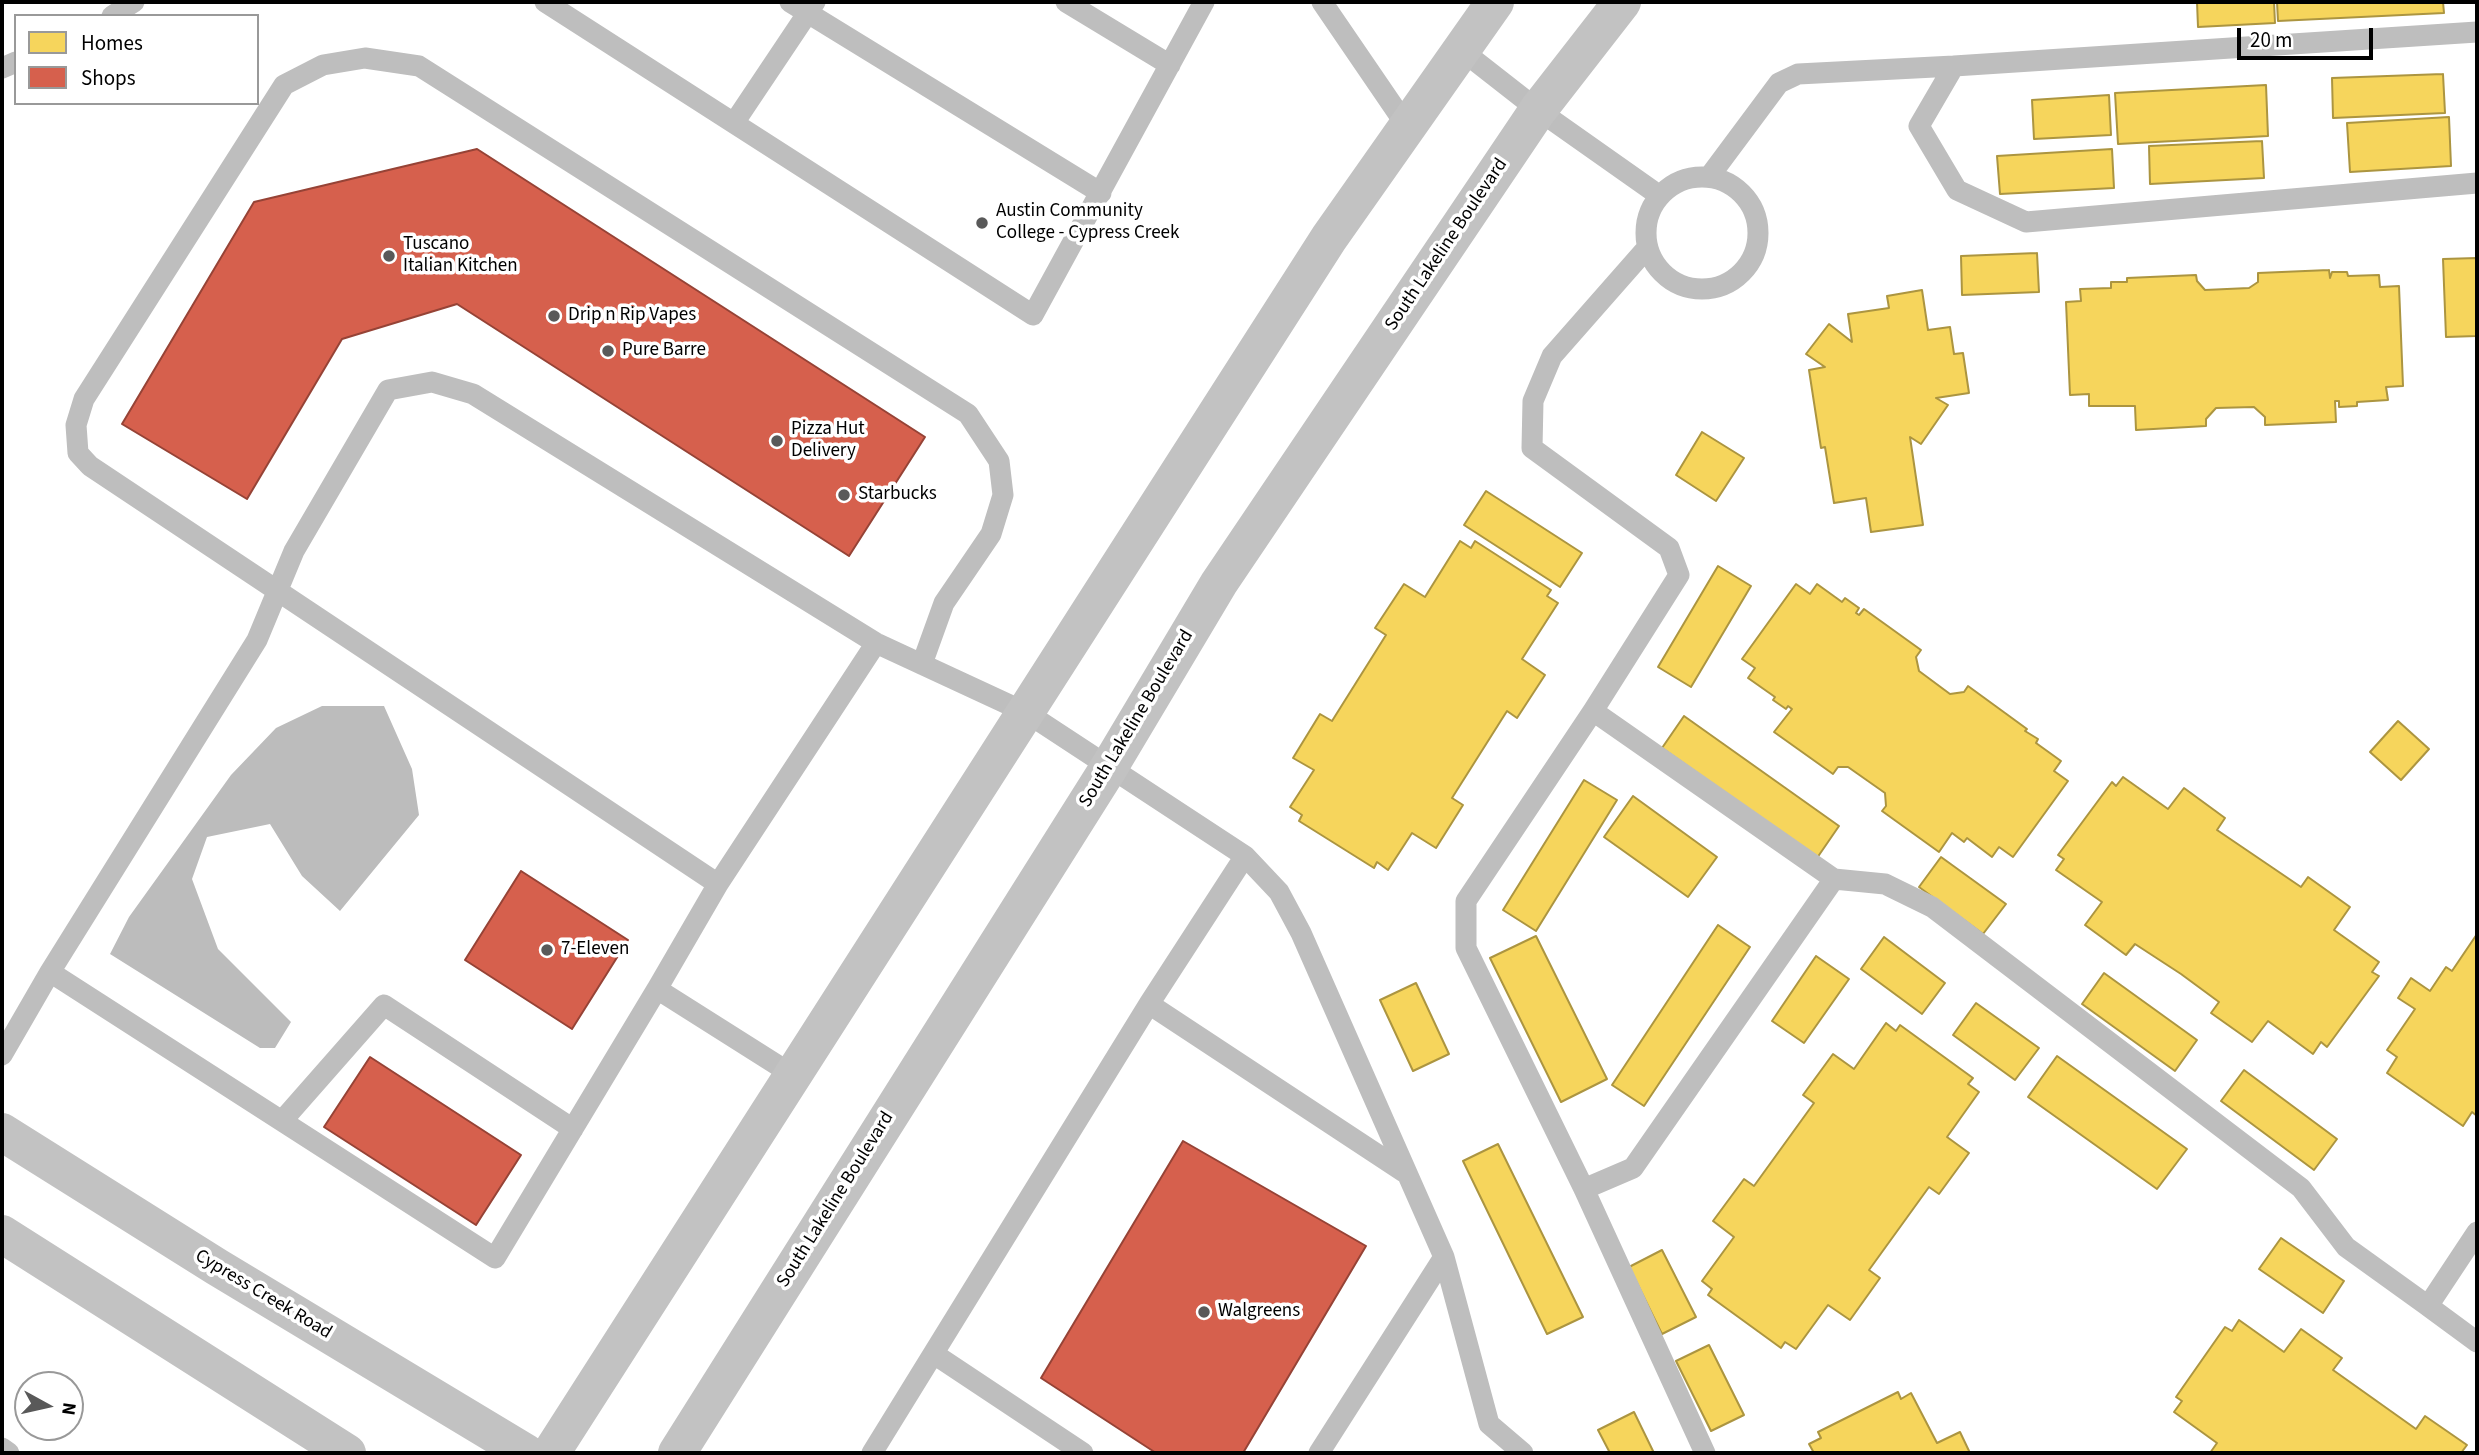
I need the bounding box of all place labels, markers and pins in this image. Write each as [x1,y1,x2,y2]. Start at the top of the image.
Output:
place label: Austin Community College - Cypress Creek [996,201,1179,245]
marker: Austin Community College - Cypress Creek [974,215,990,231]
place label: Tuscano Italian Kitchen [403,234,518,278]
marker: Tuscano Italian Kitchen [381,248,397,264]
place label: Drip n Rip Vapes [568,305,696,327]
marker: Drip n Rip Vapes [546,308,562,324]
place label: Pure Barre [622,340,706,362]
marker: Pure Barre [600,343,616,359]
place label: Pizza Hut Delivery [791,419,865,463]
marker: Pizza Hut Delivery [769,433,785,449]
place label: Starbucks [858,484,937,506]
marker: Starbucks [836,487,852,503]
place label: 7-Eleven [561,939,629,961]
marker: 7-Eleven [539,942,555,958]
place label: Walgreens [1218,1301,1300,1323]
marker: Walgreens [1196,1304,1212,1320]

